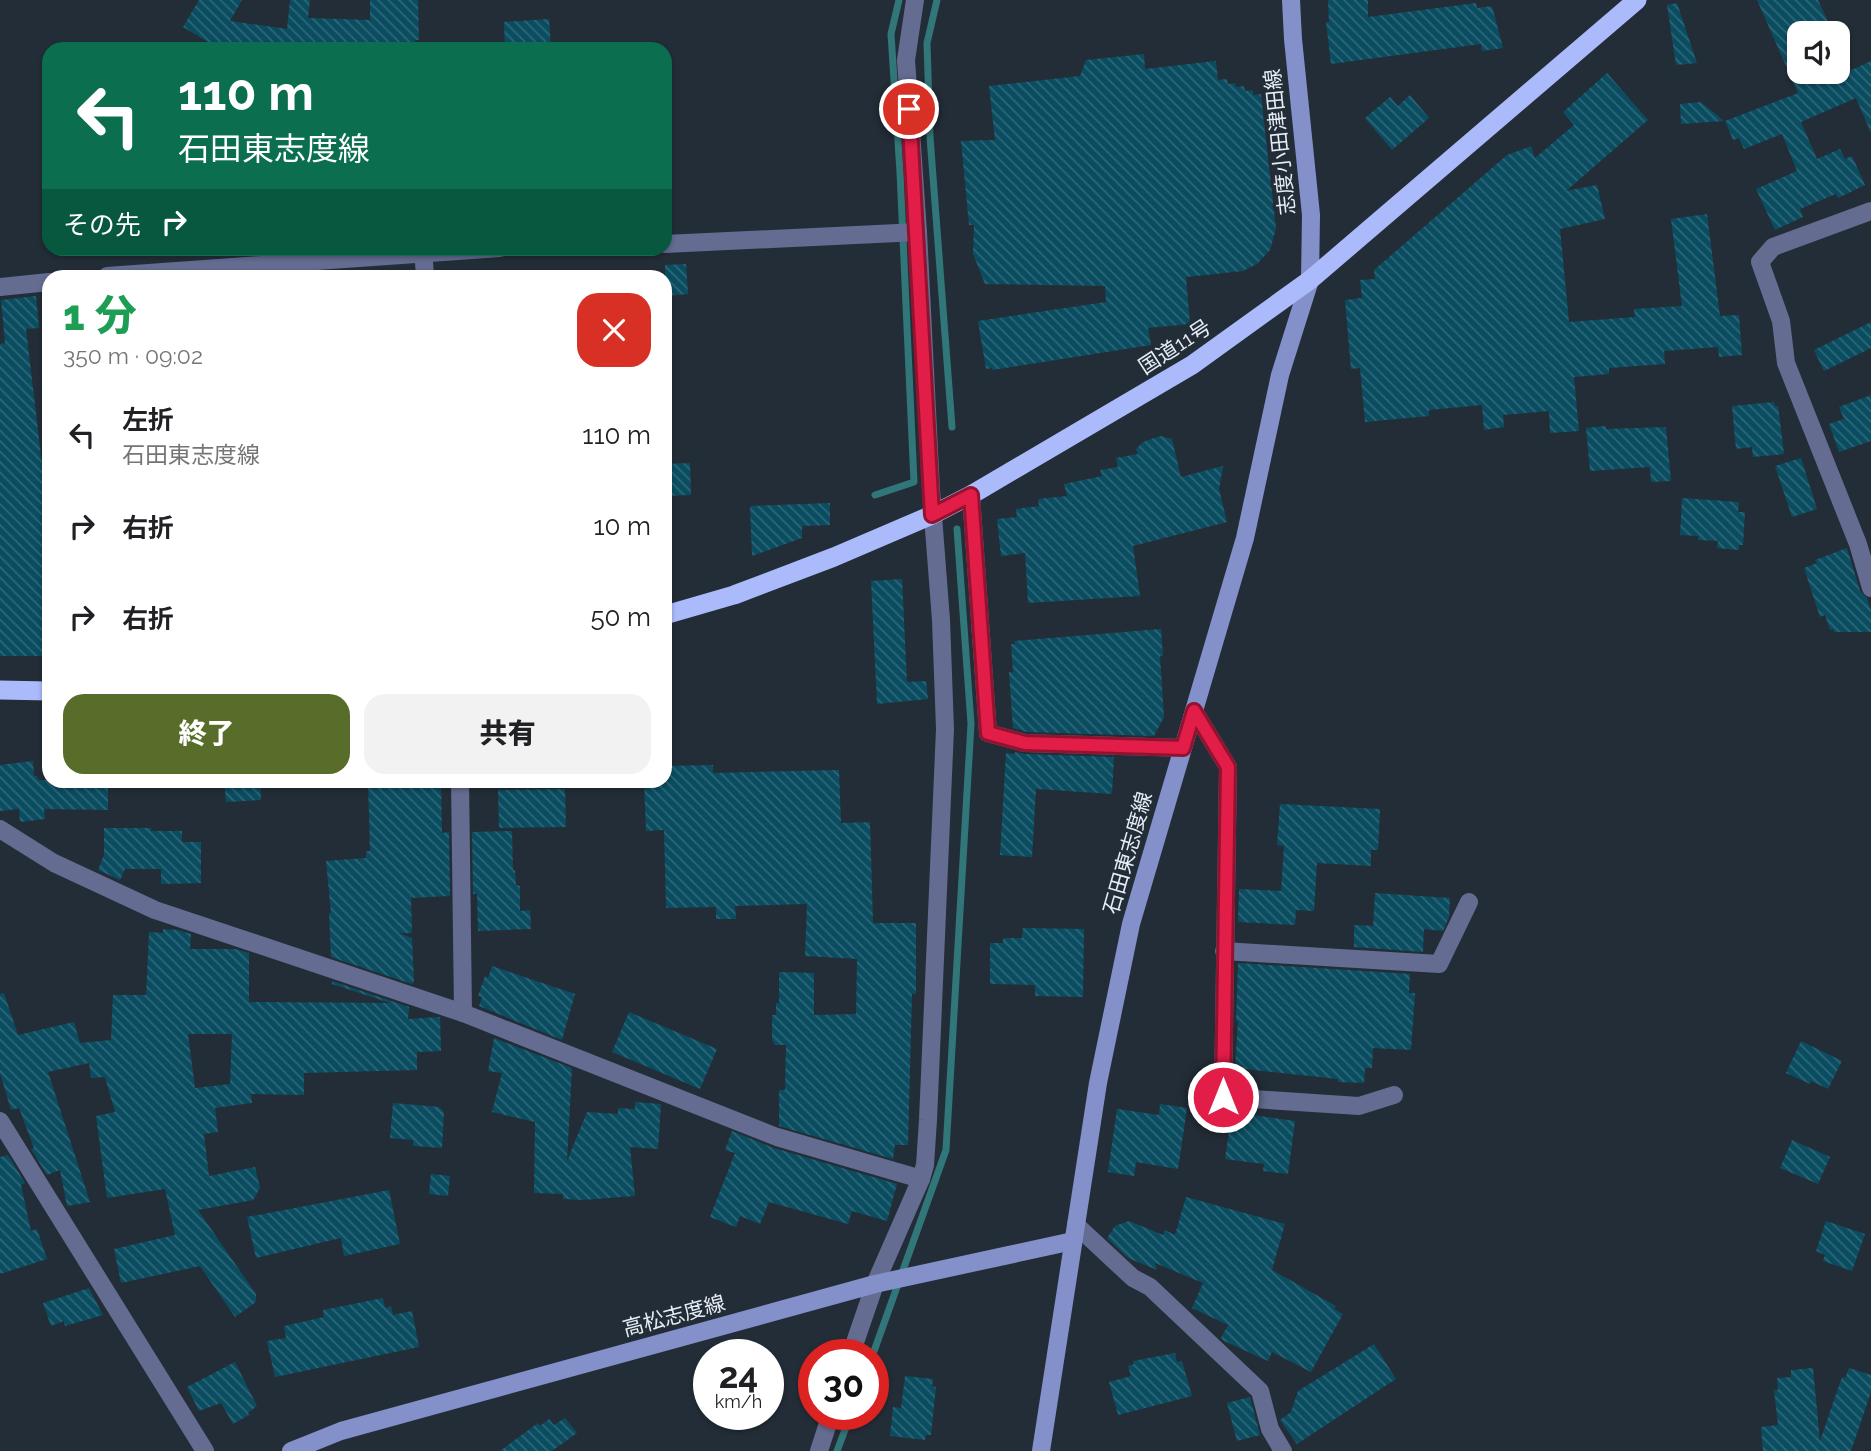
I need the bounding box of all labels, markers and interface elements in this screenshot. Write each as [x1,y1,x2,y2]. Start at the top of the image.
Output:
map controls [1787,21,1850,84]
button: sound [1787,21,1850,84]
text: 110 m [178,64,314,121]
street label: 志度小田津田線 [1259,68,1300,216]
icon: left [63,70,154,161]
pin [879,79,939,139]
icon: arrive [890,90,928,128]
text: 石田東志度線 [178,130,370,167]
icon: right [155,203,193,241]
text: その先 [63,210,141,240]
text: 1 分 [63,291,137,340]
button: close [577,293,651,367]
street label: 国道11号 [1134,314,1215,379]
text: 350 m · 09:02 [63,342,203,369]
text: 左折 [122,405,174,435]
icon: left [63,416,101,454]
text: 110 m [582,420,651,450]
text: 石田東志度線 [122,441,260,468]
icon: right [63,507,101,545]
text: 10 m [593,511,651,541]
text: 右折 [122,513,174,543]
icon: right [63,598,101,636]
text: 50 m [590,602,651,632]
text: 右折 [122,604,174,634]
button: 終了 [63,694,350,774]
button: 共有 [364,694,651,774]
street label: 石田東志度線 [1098,789,1157,917]
position arrow [1186,1060,1260,1134]
street label: 高松志度線 [620,1290,728,1341]
speed limit sign: 30 [798,1339,889,1430]
text: 24 [719,1355,758,1396]
text: km/h [715,1391,762,1412]

